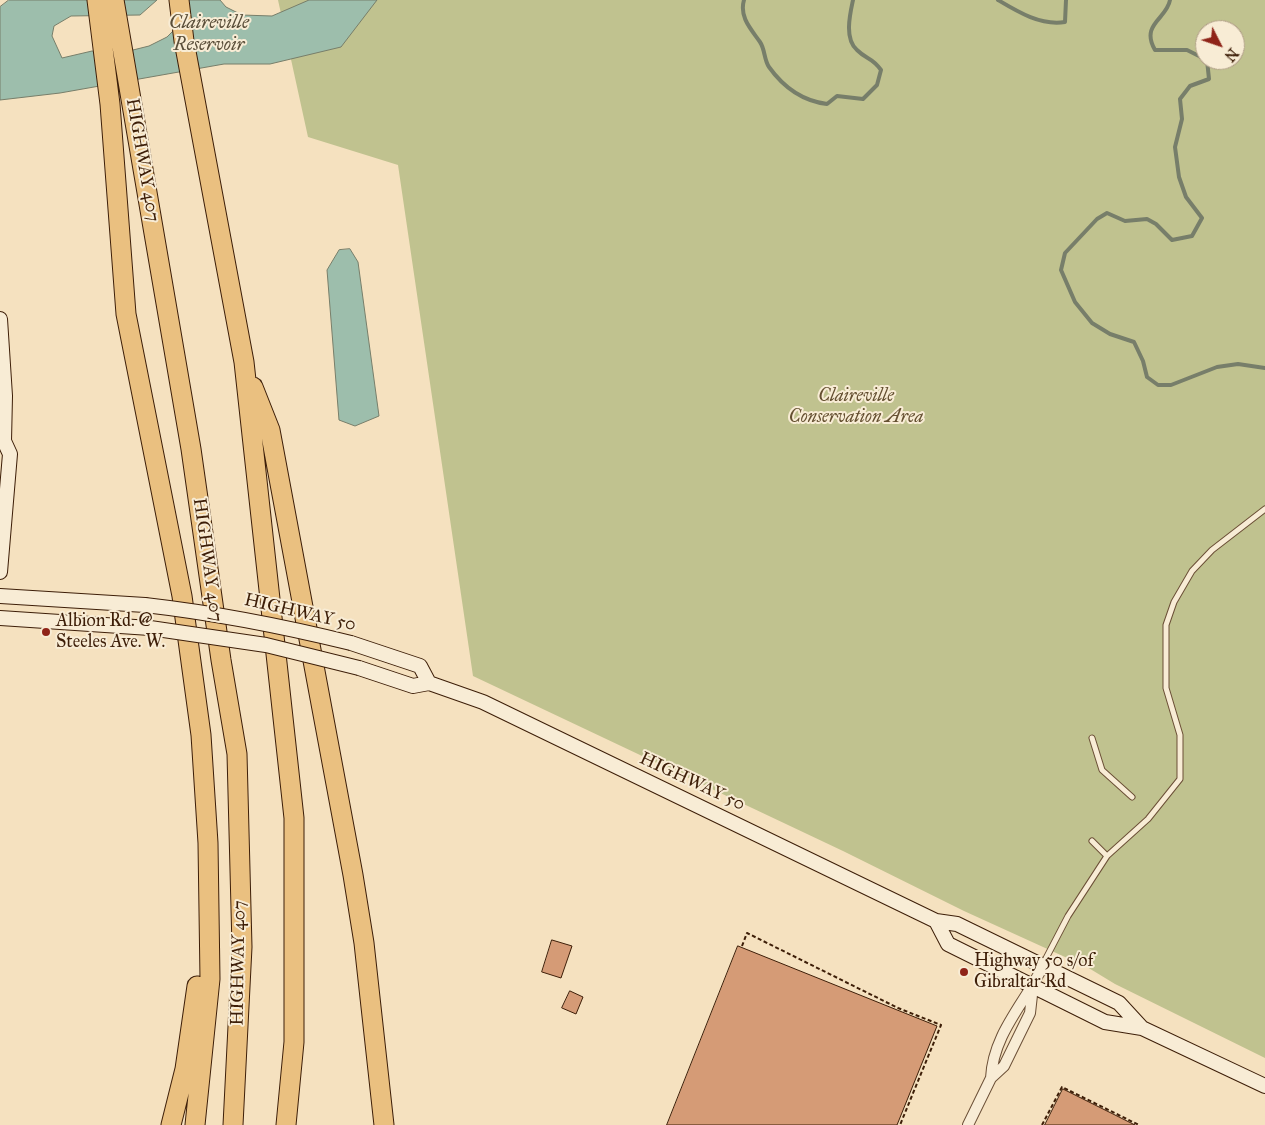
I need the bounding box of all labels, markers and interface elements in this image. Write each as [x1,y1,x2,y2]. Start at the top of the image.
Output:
water label: Claireville Reservoir [169,12,249,56]
north arrow [1195,20,1245,70]
text: N [1221,44,1241,65]
street label: HIGHWAY 407 [120,96,164,224]
park label: Claireville Conservation Area [789,386,923,428]
street label: HIGHWAY 407 [188,497,226,623]
street label: HIGHWAY 50 [242,590,358,636]
place label: Albion Rd. @ Steeles Ave. W. [56,611,165,654]
marker: Albion Rd. @ Steeles Ave. W. [40,626,52,638]
street label: HIGHWAY 50 [636,748,748,816]
street label: HIGHWAY 407 [227,900,251,1026]
place label: Highway 50 s/of Gibraltar Rd [974,951,1094,994]
marker: Highway 50 s/of Gibraltar Rd [958,966,970,978]

